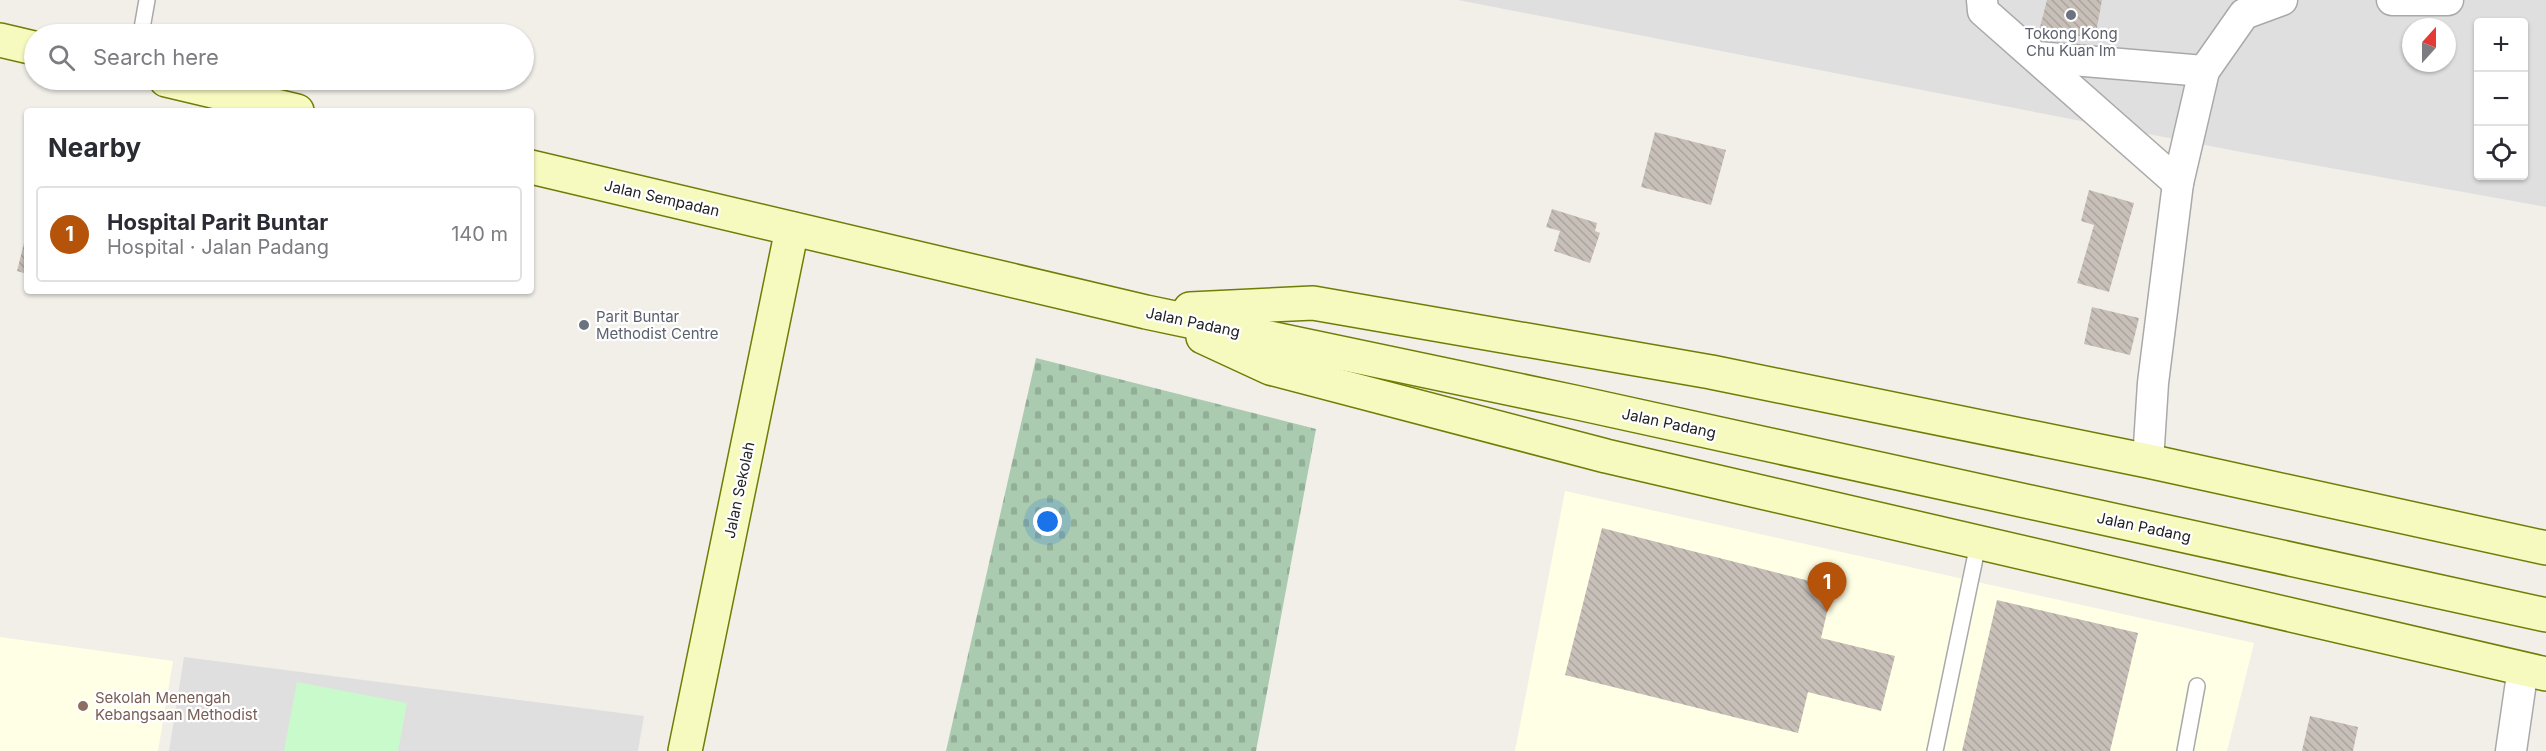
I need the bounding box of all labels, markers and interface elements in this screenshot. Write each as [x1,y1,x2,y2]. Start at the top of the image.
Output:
marker: Tokong Kong Chu Kuan Im [2064,8,2078,22]
north arrow [2402,18,2456,72]
map controls [2474,18,2528,180]
button: + [2474,18,2528,72]
search box [24,24,534,90]
place label: Tokong Kong Chu Kuan Im [2024,24,2118,60]
icon: search [45,41,78,74]
text: Search here [93,44,219,70]
button: − [2474,72,2528,126]
button: locate [2474,126,2528,180]
text: Nearby [48,132,141,163]
street label: Jalan Sempadan [602,175,722,221]
text: Hospital Parit Buntar [107,209,328,235]
text: 1 [65,222,74,246]
text: 140 m [451,222,508,246]
text: Hospital · Jalan Padang [107,235,329,259]
street label: Jalan Padang [1144,303,1242,341]
place label: Parit Buntar Methodist Centre [596,307,719,343]
marker: Parit Buntar Methodist Centre [577,318,591,332]
street label: Jalan Padang [1620,404,1718,442]
street label: Jalan Sekolah [719,440,759,540]
your location [1033,507,1062,536]
street label: Jalan Padang [2095,508,2193,546]
pin: 1 [1808,562,1846,612]
place label: Sekolah Menengah Kebangsaan Methodist [95,688,258,724]
marker: Sekolah Menengah Kebangsaan Methodist [76,699,90,713]

